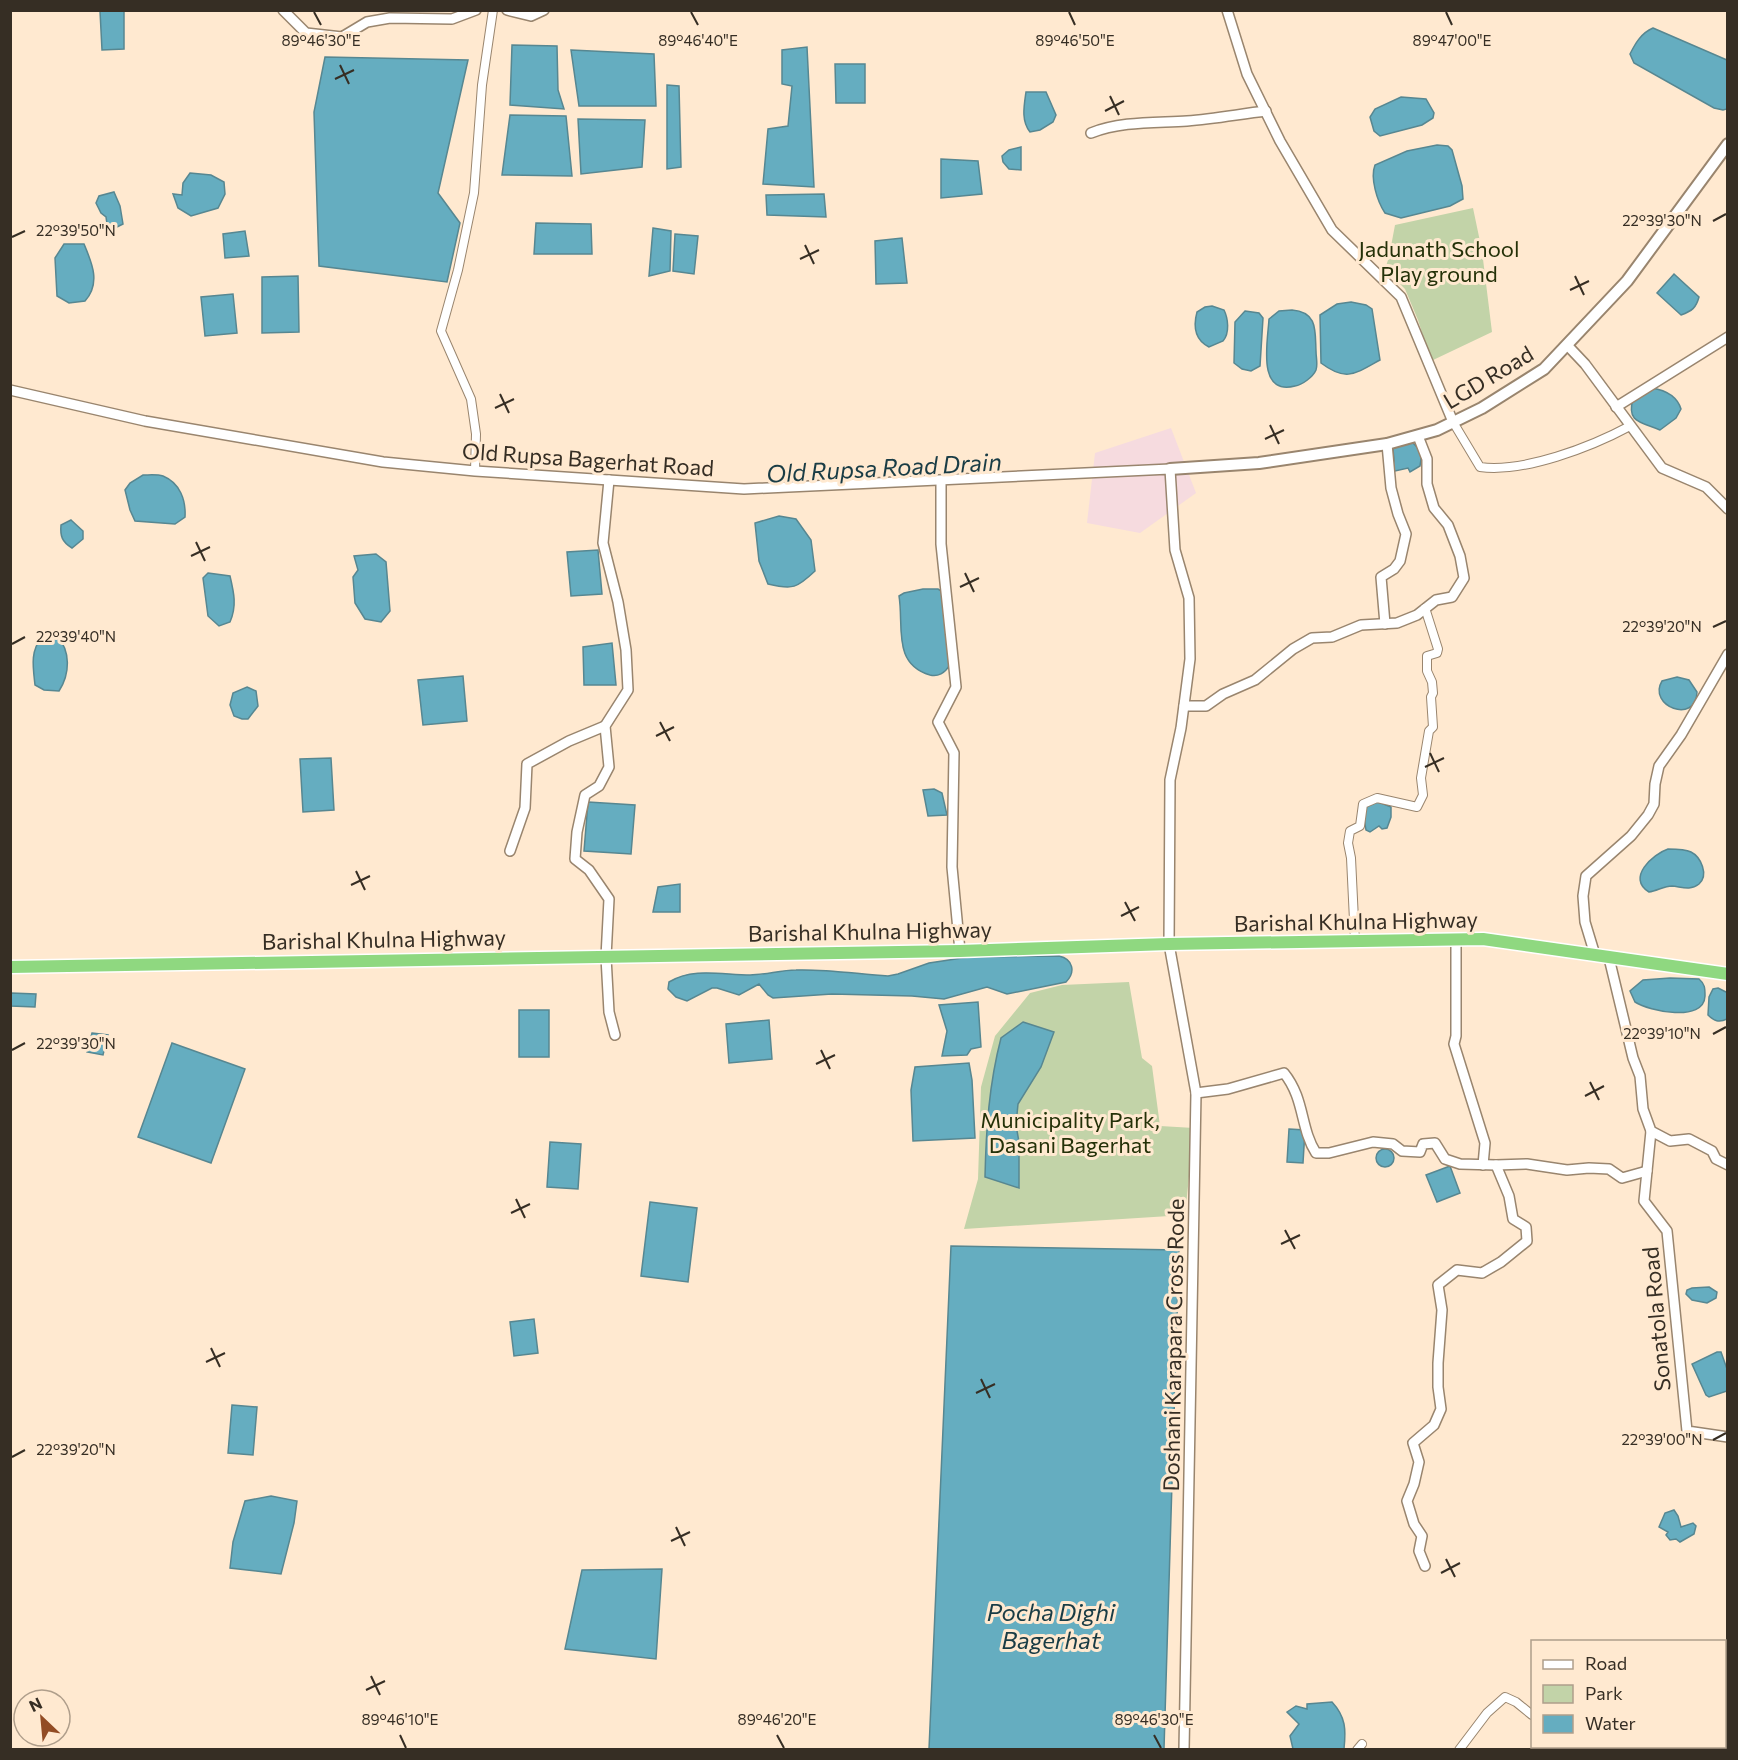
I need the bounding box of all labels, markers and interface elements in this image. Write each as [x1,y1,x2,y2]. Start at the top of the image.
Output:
text: 89°46'30"E [281,31,361,49]
text: 89°46'40"E [658,31,738,49]
text: 89°46'50"E [1035,31,1115,49]
text: 89°47'00"E [1413,31,1492,49]
text: 22°39'30"N [1622,211,1702,229]
text: 22°39'50"N [36,221,116,239]
park label: Jadunath School Play ground [1358,235,1520,287]
street label: LGD Road [1438,340,1538,414]
street label: Old Rupsa Bagerhat Road [461,437,715,481]
water label: Old Rupsa Road Drain [766,446,1002,488]
text: 22°39'20"N [1622,617,1702,635]
text: 22°39'40"N [36,627,116,645]
street label: Barishal Khulna Highway [1234,905,1478,937]
street label: Barishal Khulna Highway [748,915,992,947]
street label: Barishal Khulna Highway [262,923,506,955]
text: 22°39'10"N [1623,1024,1701,1042]
text: 22°39'30"N [36,1034,116,1052]
park label: Municipality Park, Dasani Bagerhat [980,1106,1160,1158]
street label: Doshani Karapara Cross Rode [1157,1198,1189,1492]
street label: Sonatola Road [1636,1246,1676,1392]
text: 22°39'00"N [1622,1430,1702,1448]
text: 22°39'20"N [36,1440,116,1458]
water label: Pocha Dighi Bagerhat [987,1597,1116,1654]
legend [1531,1640,1726,1748]
text: Road [1585,1652,1627,1674]
text: Park [1585,1682,1623,1704]
north arrow [12,1688,72,1748]
text: N [26,1693,45,1715]
text: 89°46'10"E [361,1710,439,1728]
text: 89°46'20"E [738,1710,817,1728]
text: 89°46'30"E [1114,1710,1194,1728]
text: Water [1585,1712,1636,1734]

